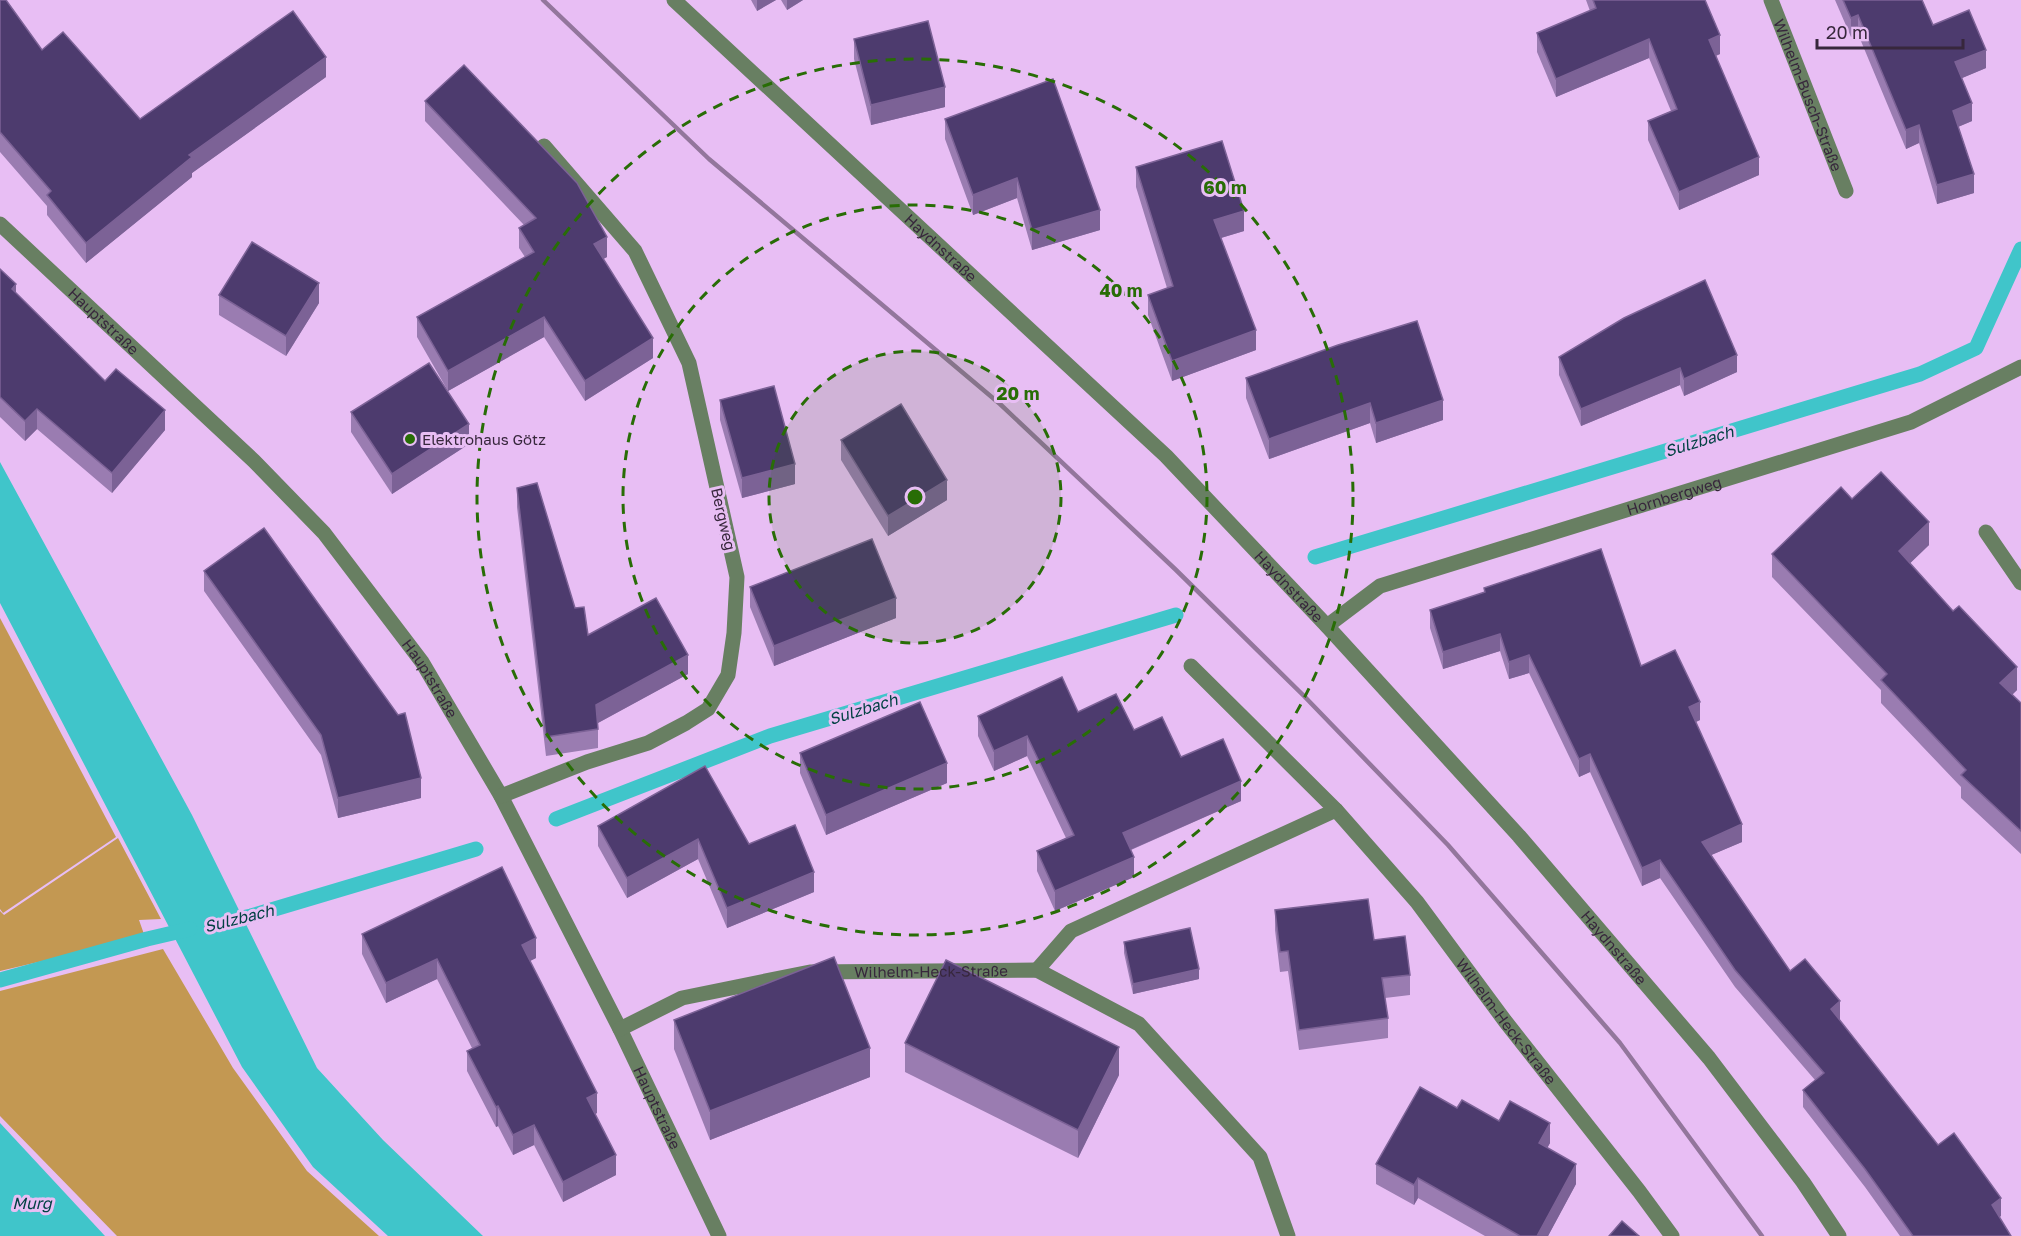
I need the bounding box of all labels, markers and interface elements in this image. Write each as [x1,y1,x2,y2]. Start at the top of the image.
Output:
scale bar [1817,12,1962,50]
street label: Wilhelm-Busch-Straße [1770,16,1846,174]
text: 20 m [1826,21,1868,43]
text: 60 m [1203,176,1247,198]
street label: Haydnstraße [901,210,981,285]
text: 40 m [1099,279,1143,301]
street label: Hauptstraße [65,284,143,358]
text: 20 m [997,382,1039,404]
water label: Sulzbach [1662,421,1737,461]
place label: Elektrohaus Götz [422,430,546,448]
marker: Elektrohaus Götz [403,432,417,446]
street label: Hornbergweg [1624,472,1724,518]
street label: Bergweg [708,486,740,552]
centre of rings [905,487,925,507]
street label: Haydnstraße [1251,547,1327,626]
street label: Hauptstraße [399,635,462,721]
water label: Sulzbach [826,689,901,729]
water label: Sulzbach [202,899,277,936]
street label: Haydnstraße [1578,907,1651,988]
street label: Wilhelm-Heck-Straße [1453,955,1561,1088]
street label: Wilhelm-Heck-Straße [854,961,1008,981]
street label: Hauptstraße [630,1063,685,1152]
water label: Murg [12,1193,53,1213]

